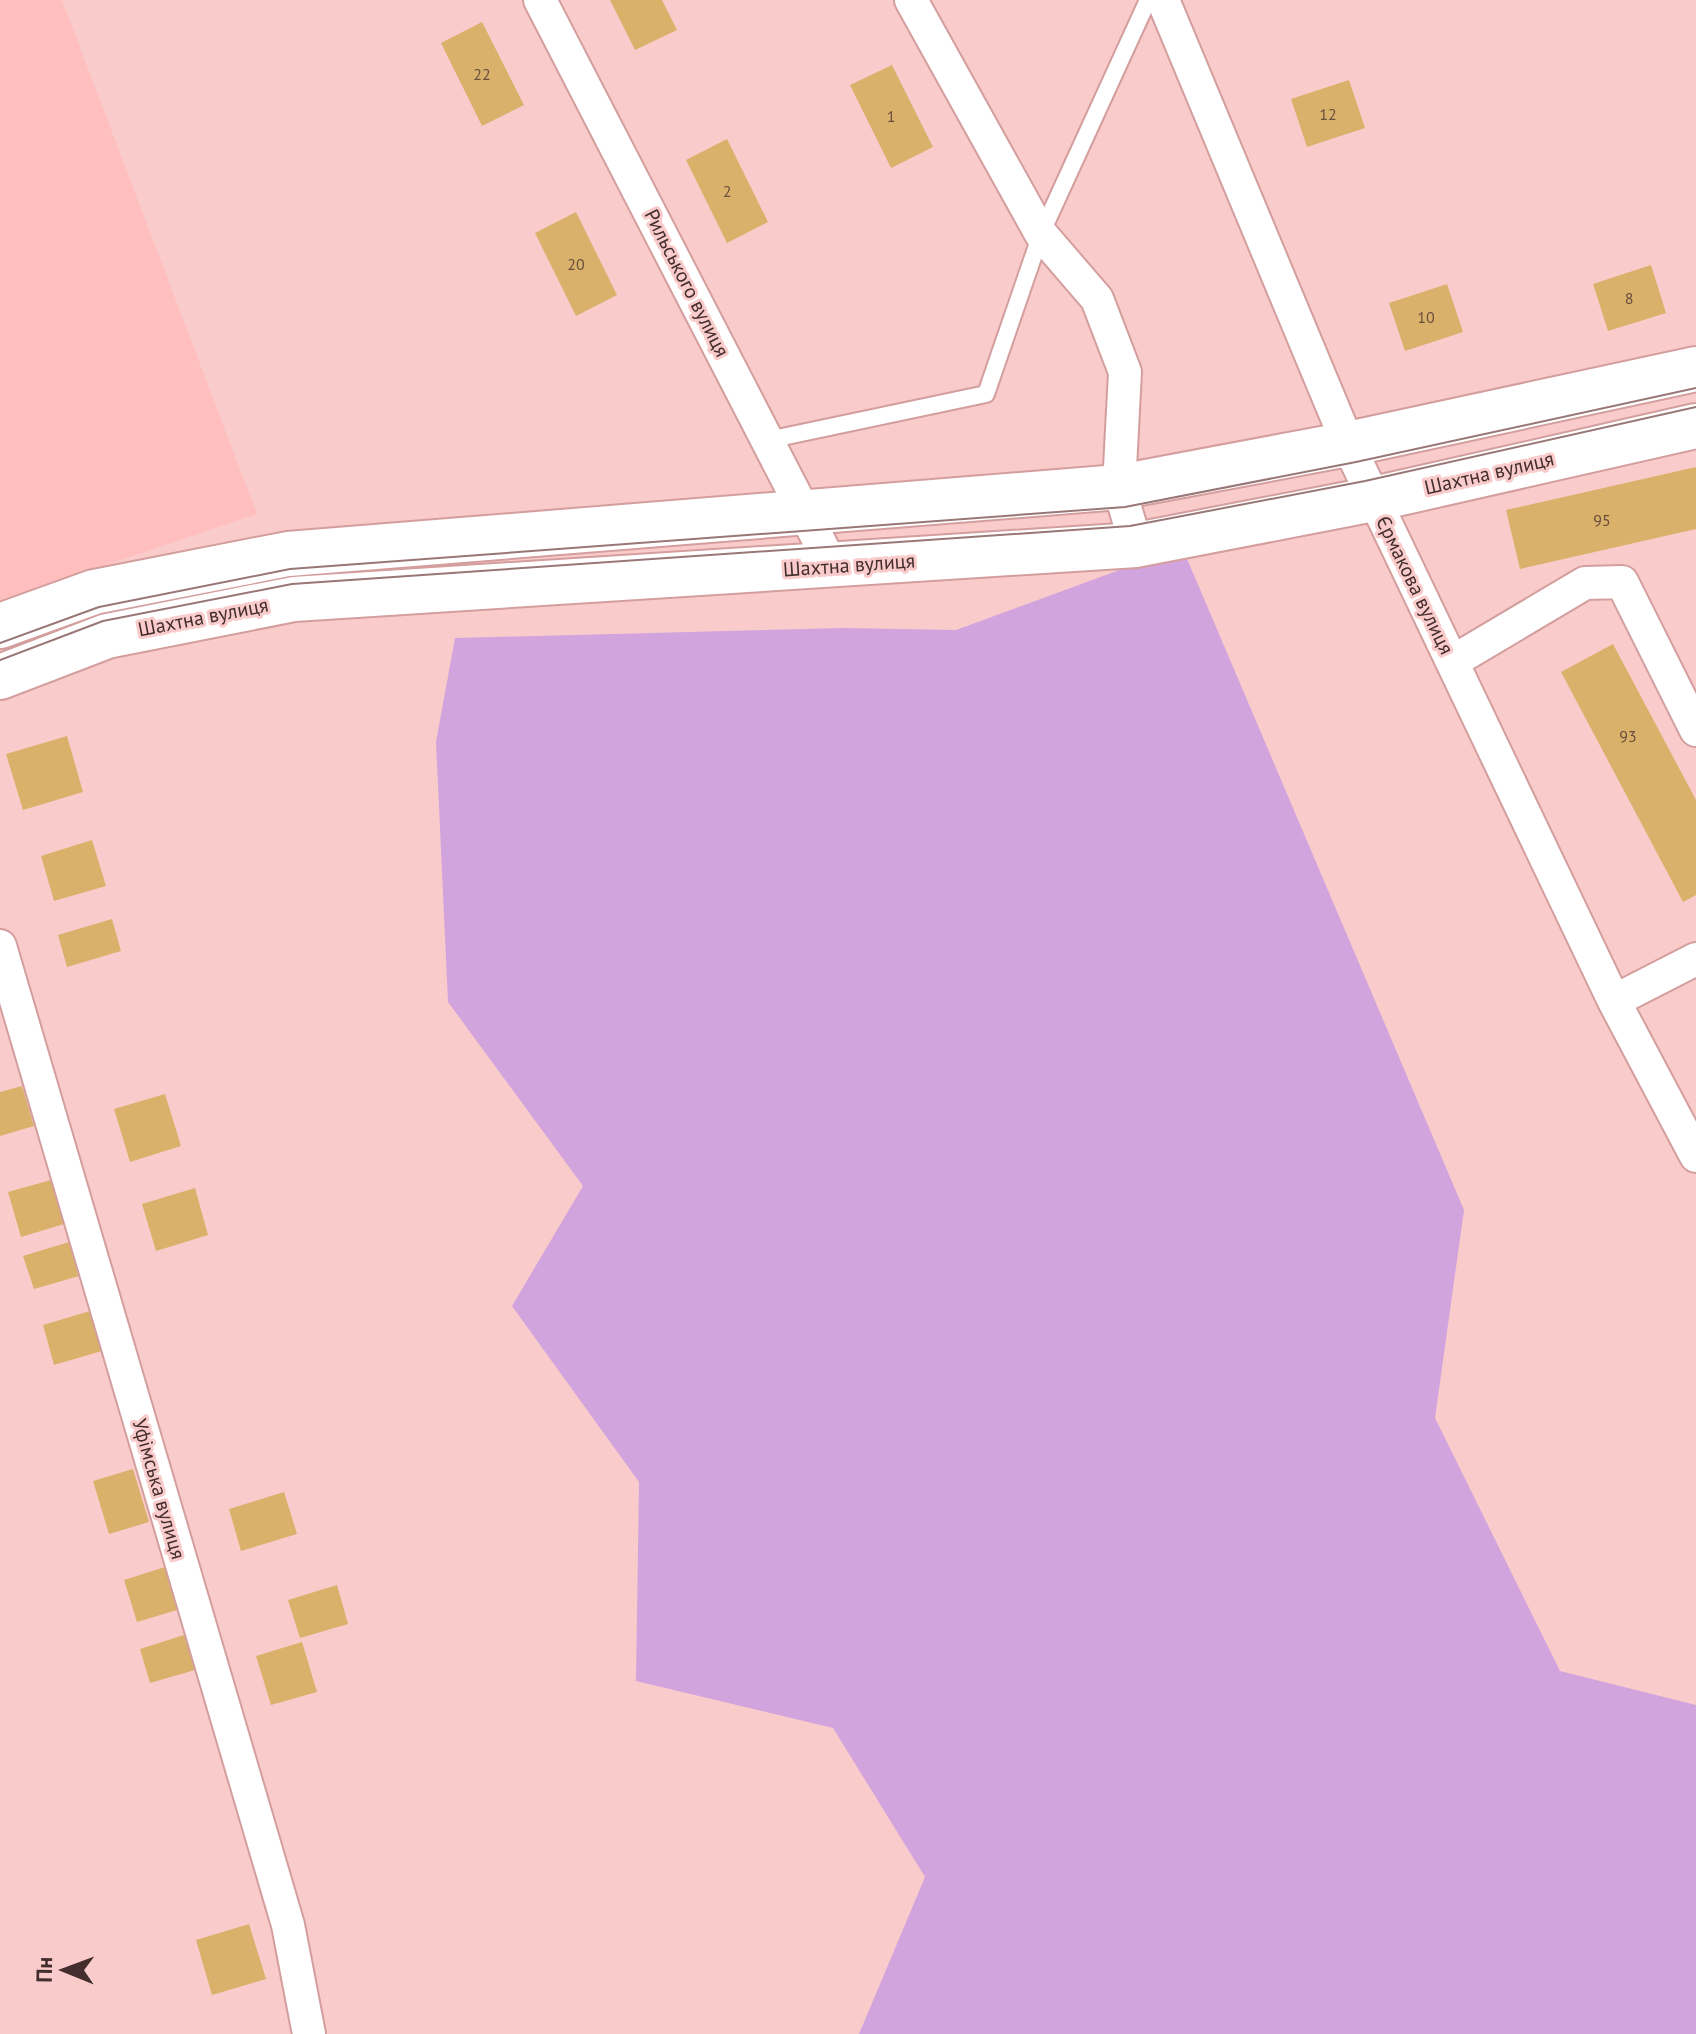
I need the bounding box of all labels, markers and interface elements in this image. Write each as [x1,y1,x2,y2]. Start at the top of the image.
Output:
house number: 22 [473,64,491,84]
house number: 12 [1319,104,1337,124]
house number: 1 [887,106,895,126]
house number: 2 [723,181,731,201]
street label: Рильського вулиця [639,205,735,361]
house number: 20 [567,254,585,274]
house number: 8 [1625,288,1633,308]
house number: 10 [1417,307,1435,327]
street label: Шахтна вулиця [1422,445,1556,501]
house number: 95 [1593,510,1611,530]
street label: Єрмакова вулиця [1370,511,1460,659]
street label: Шахтна вулиця [782,547,916,583]
street label: Шахтна вулиця [136,592,270,642]
house number: 93 [1619,726,1637,746]
street label: Уфімська вулиця [127,1416,191,1562]
north arrow [24,1930,104,2010]
text: Пн [30,1956,58,1983]

